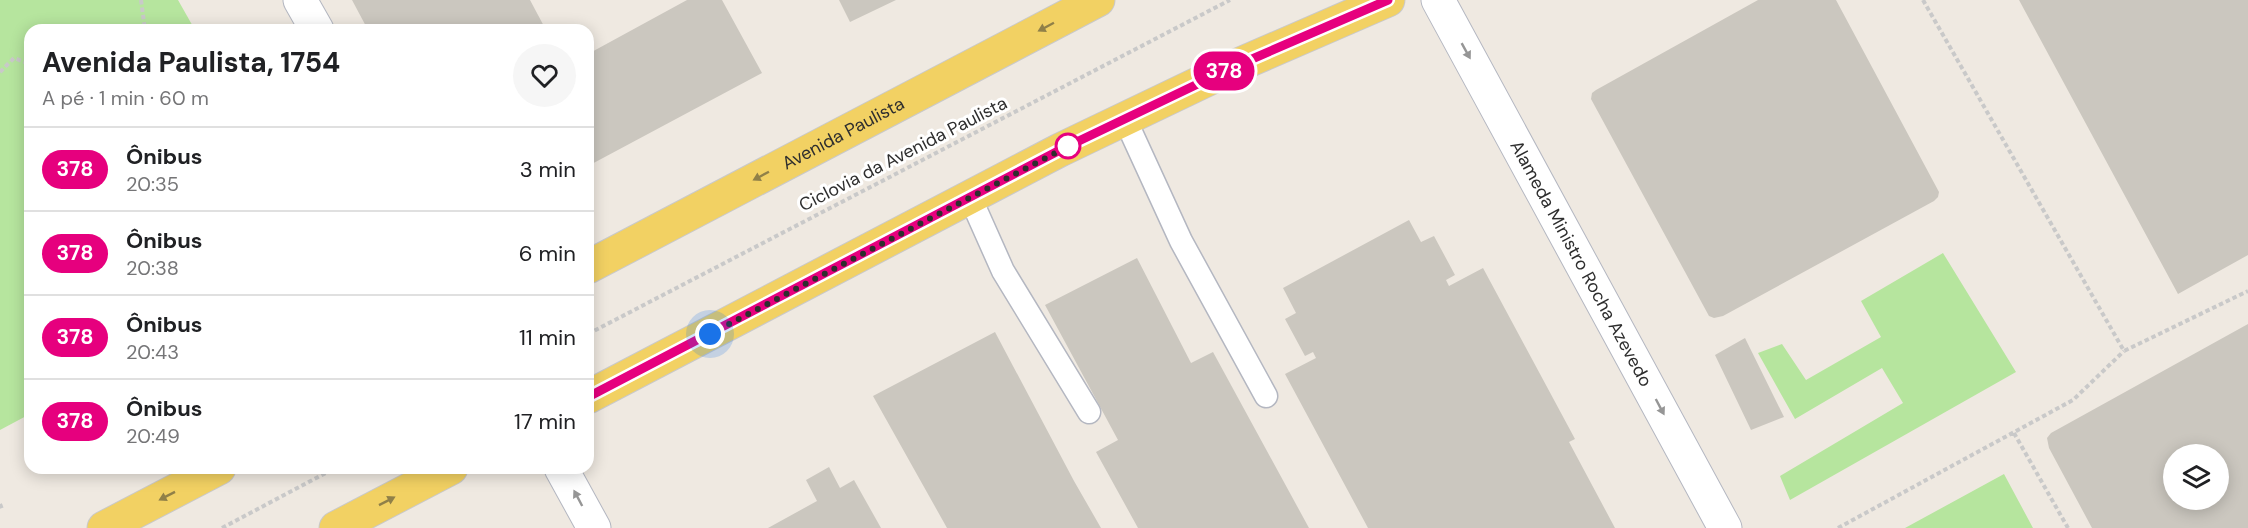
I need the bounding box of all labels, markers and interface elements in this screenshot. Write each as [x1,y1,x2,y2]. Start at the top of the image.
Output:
one-way arrow [1037,22,1054,32]
one-way arrow [1461,43,1471,60]
text: Avenida Paulista, 1754 [42,44,340,81]
button: heart [513,44,576,107]
line badge: 378 [1190,52,1258,90]
text: 378 [1206,57,1242,85]
text: A pé · 1 min · 60 m [42,85,209,111]
street label: Ciclovia da Avenida Paulista [795,91,1011,217]
street label: Avenida Paulista [778,92,908,175]
unlabelled marker [1055,133,1081,159]
street label: Alameda Ministro Rocha Azevedo [1505,136,1658,391]
text: Ônibus [126,142,203,171]
text: 378 [57,155,93,183]
text: 3 min [520,155,576,184]
text: 20:35 [126,171,179,197]
one-way arrow [753,171,770,181]
text: Ônibus [126,226,203,255]
text: 378 [57,239,93,267]
text: 6 min [519,239,576,268]
text: 20:38 [126,255,179,281]
text: Ônibus [126,310,203,339]
your location [695,319,725,349]
text: 378 [57,323,93,351]
text: 11 min [519,323,576,352]
text: 20:43 [126,339,179,365]
text: Ônibus [126,394,203,423]
one-way arrow [1655,399,1665,416]
text: 378 [57,407,93,435]
text: 17 min [514,407,576,436]
text: 20:49 [126,423,180,449]
map controls [2163,444,2229,510]
button: layers [2163,444,2229,510]
one-way arrow [573,489,583,506]
one-way arrow [158,490,176,500]
one-way arrow [379,496,396,506]

